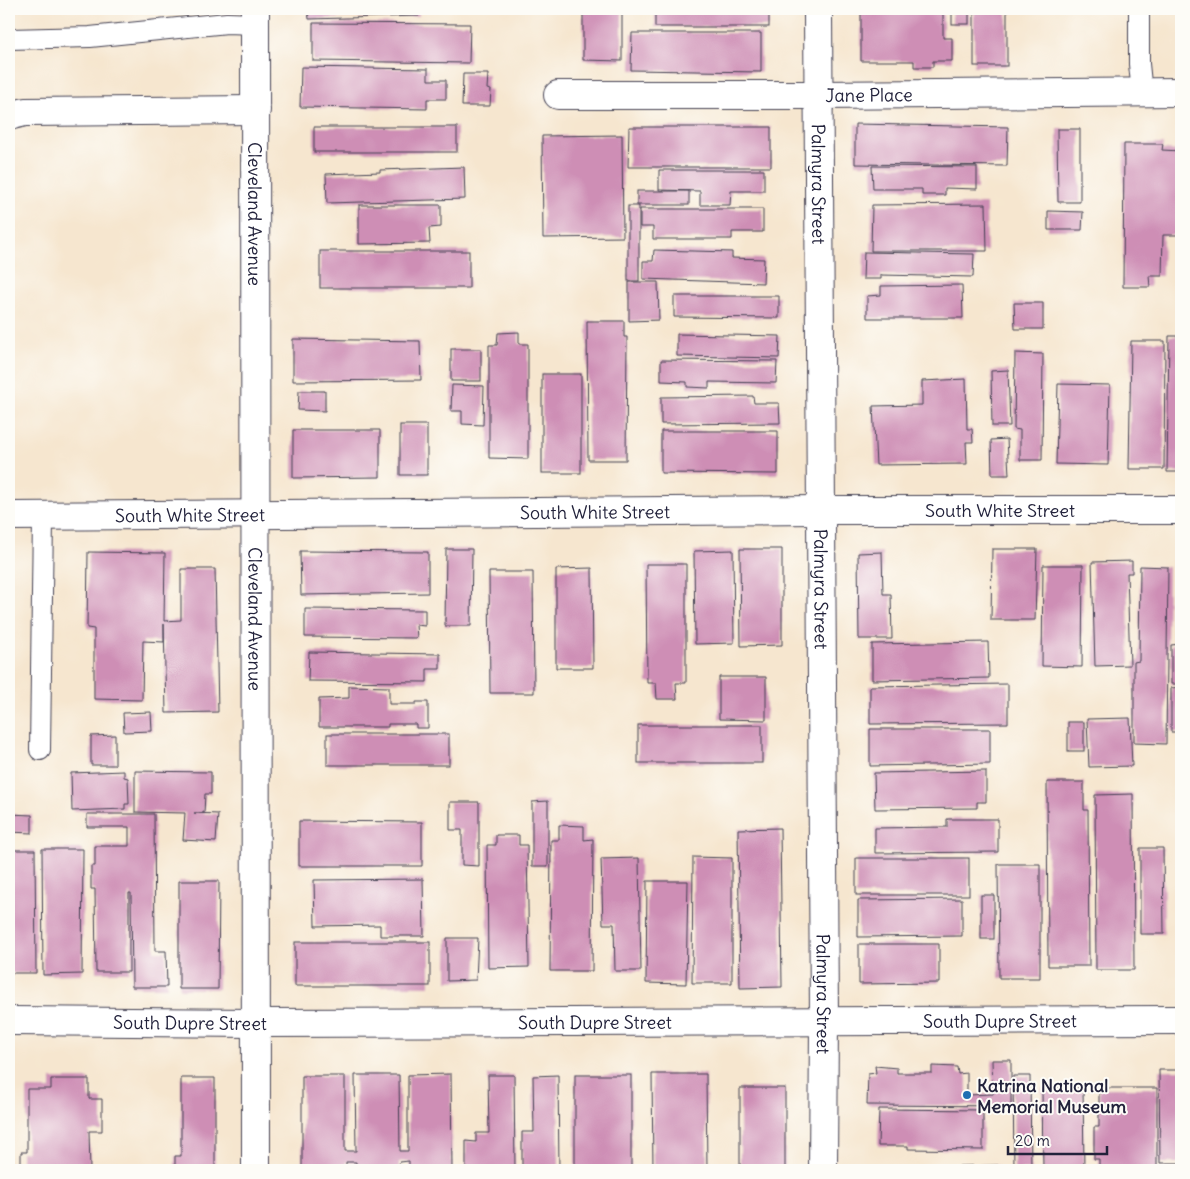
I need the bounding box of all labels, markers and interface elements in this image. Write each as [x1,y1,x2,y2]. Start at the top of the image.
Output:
street label: Jane Place [825,83,913,106]
street label: Palmyra Street [807,124,831,244]
street label: Cleveland Avenue [244,142,267,286]
street label: South White Street [925,499,1075,522]
street label: South White Street [520,500,670,524]
street label: South White Street [115,503,265,527]
street label: Palmyra Street [810,529,833,649]
street label: Cleveland Avenue [244,547,267,691]
street label: Palmyra Street [812,934,836,1054]
street label: South Dupre Street [923,1009,1077,1032]
street label: South Dupre Street [113,1010,267,1035]
street label: South Dupre Street [518,1010,672,1034]
place label: Katrina National Memorial Museum [977,1074,1126,1118]
marker: Katrina National Memorial Museum [961,1089,973,1101]
scale bar [1008,1124,1106,1156]
text: 20 m [1015,1131,1050,1150]

